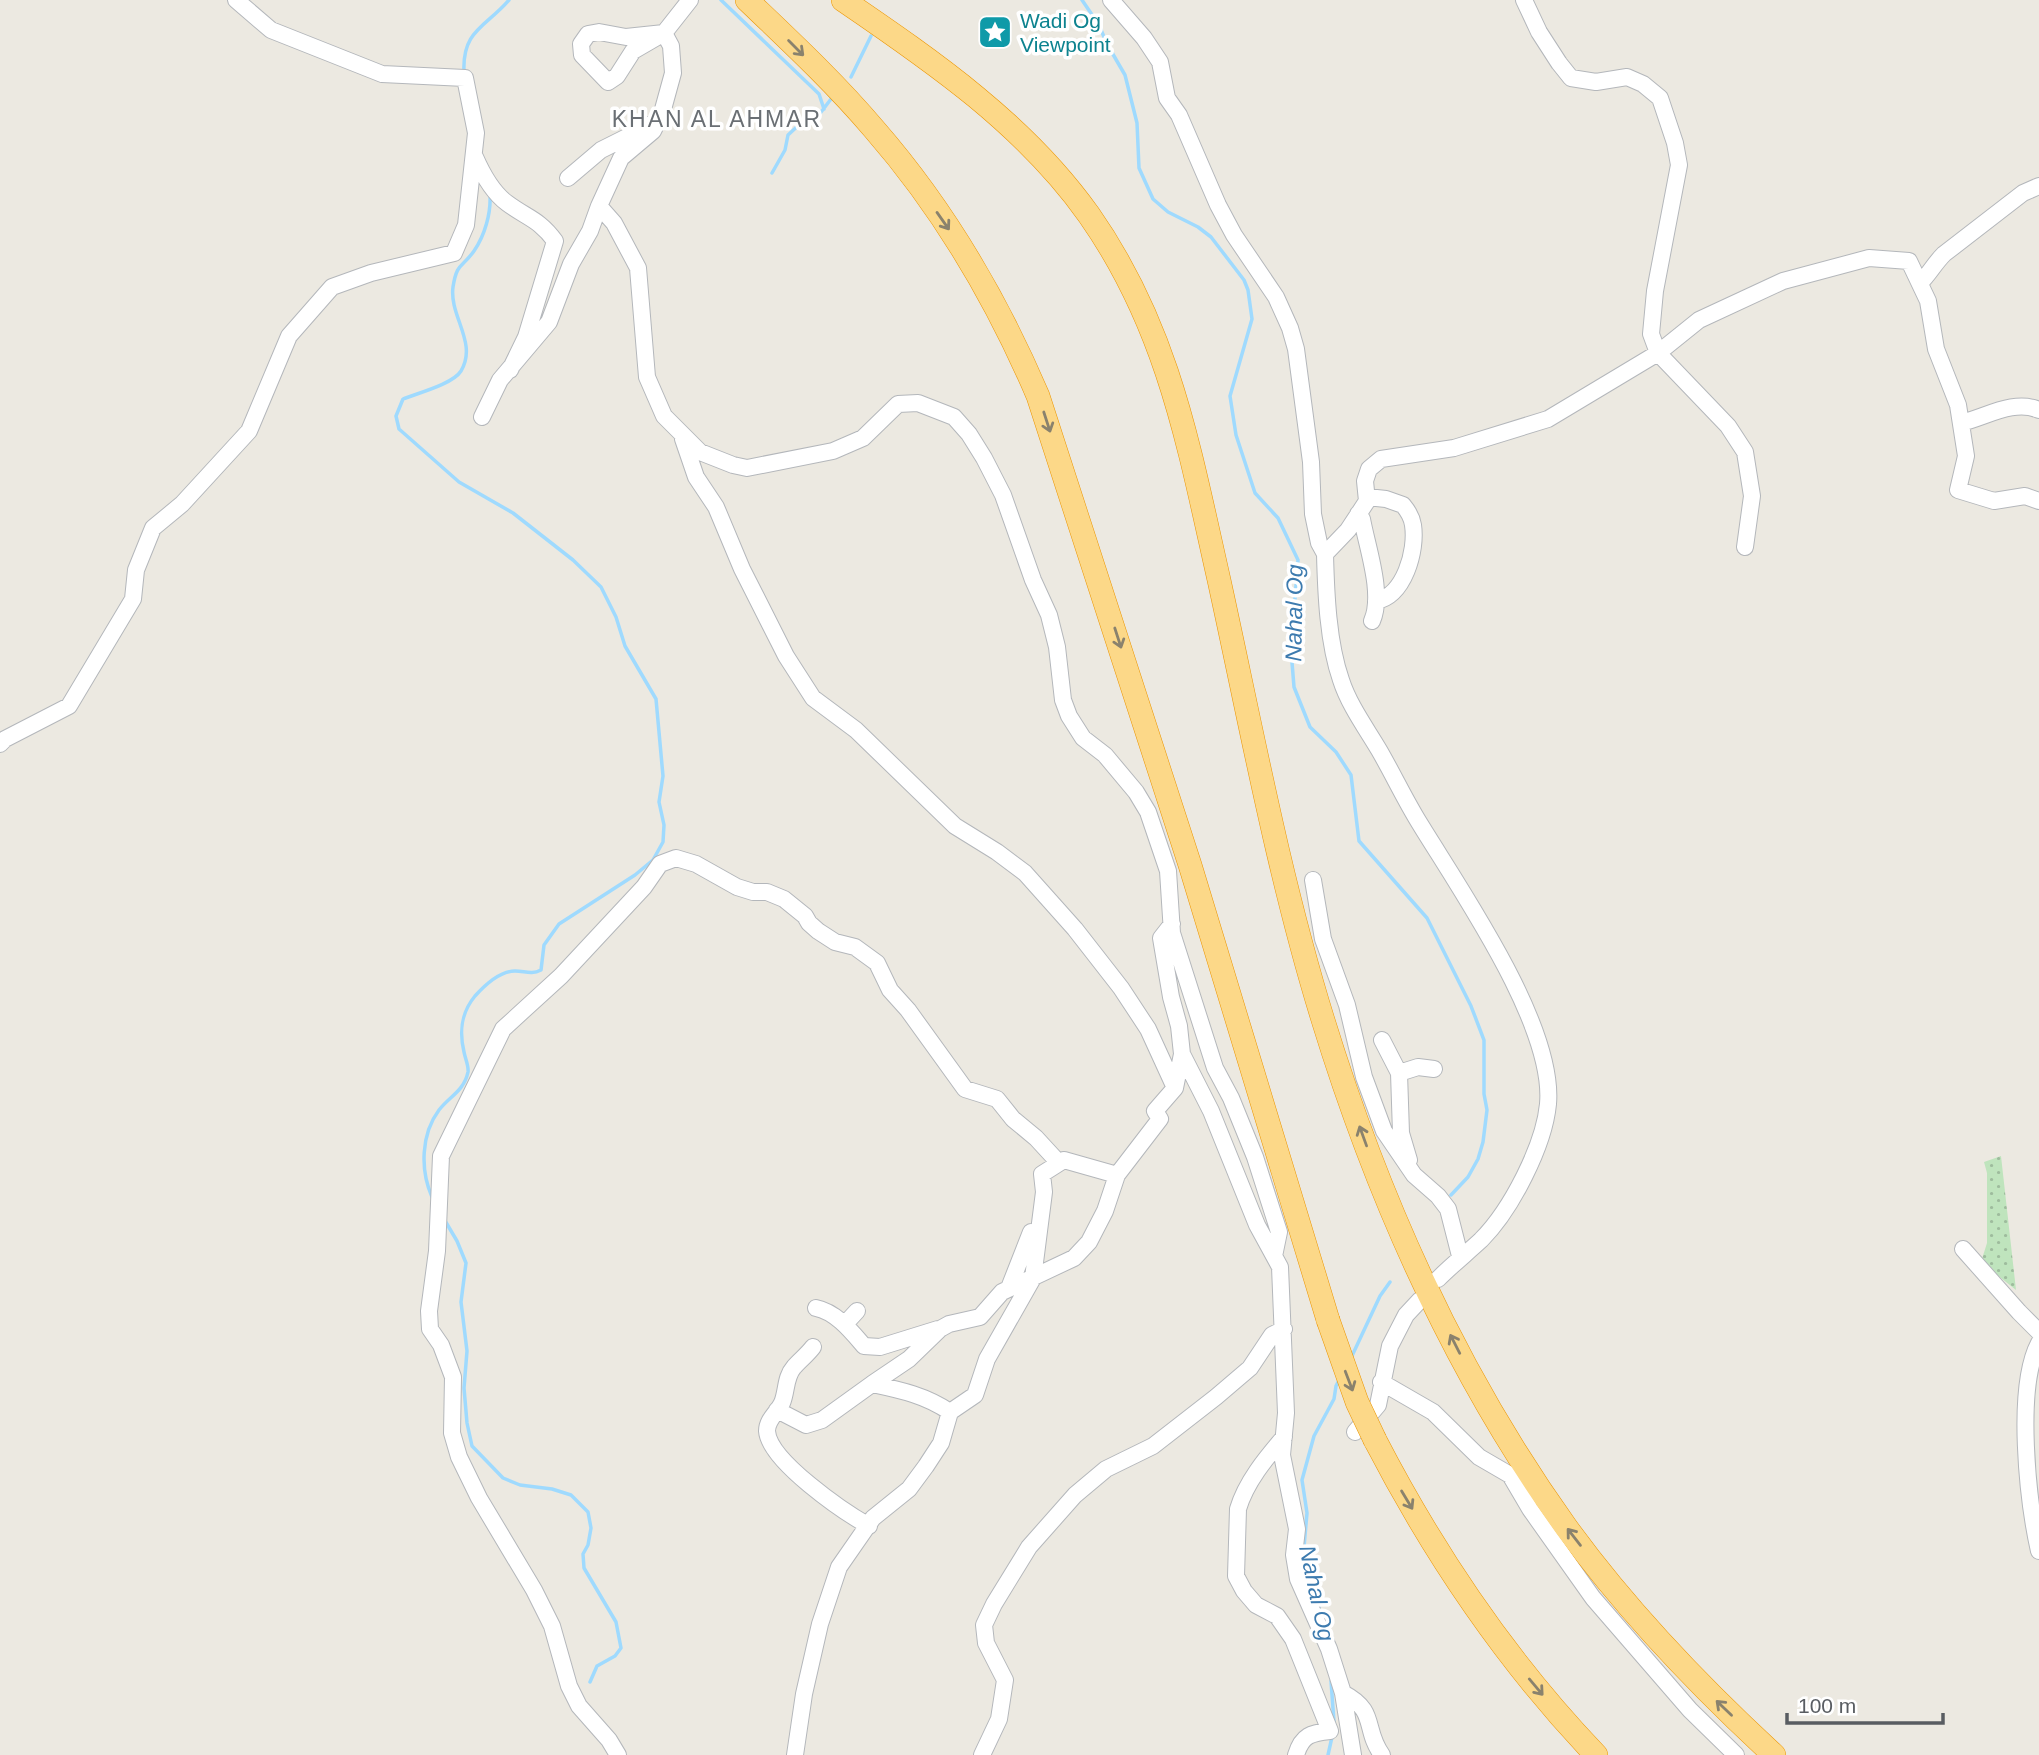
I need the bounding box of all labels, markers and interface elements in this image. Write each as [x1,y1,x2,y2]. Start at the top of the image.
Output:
place label: Wadi Og Viewpoint [1020,9,1111,56]
place icon: Wadi Og Viewpoint [976,13,1014,51]
one-way arrow [787,39,804,56]
district label: KHAN AL AHMAR [612,106,822,132]
one-way arrow [936,210,950,230]
one-way arrow [1041,411,1054,433]
water label: Nahal Og [1280,564,1308,662]
one-way arrow [1112,627,1125,649]
one-way arrow [1355,1126,1368,1148]
one-way arrow [1448,1334,1462,1355]
one-way arrow [1344,1370,1357,1392]
one-way arrow [1401,1490,1415,1510]
one-way arrow [1567,1529,1582,1547]
water label: Nahal Og [1294,1543,1340,1643]
one-way arrow [1529,1678,1544,1696]
scale bar [1787,1682,1943,1726]
text: 100 m [1798,1694,1856,1717]
one-way arrow [1716,1699,1733,1716]

